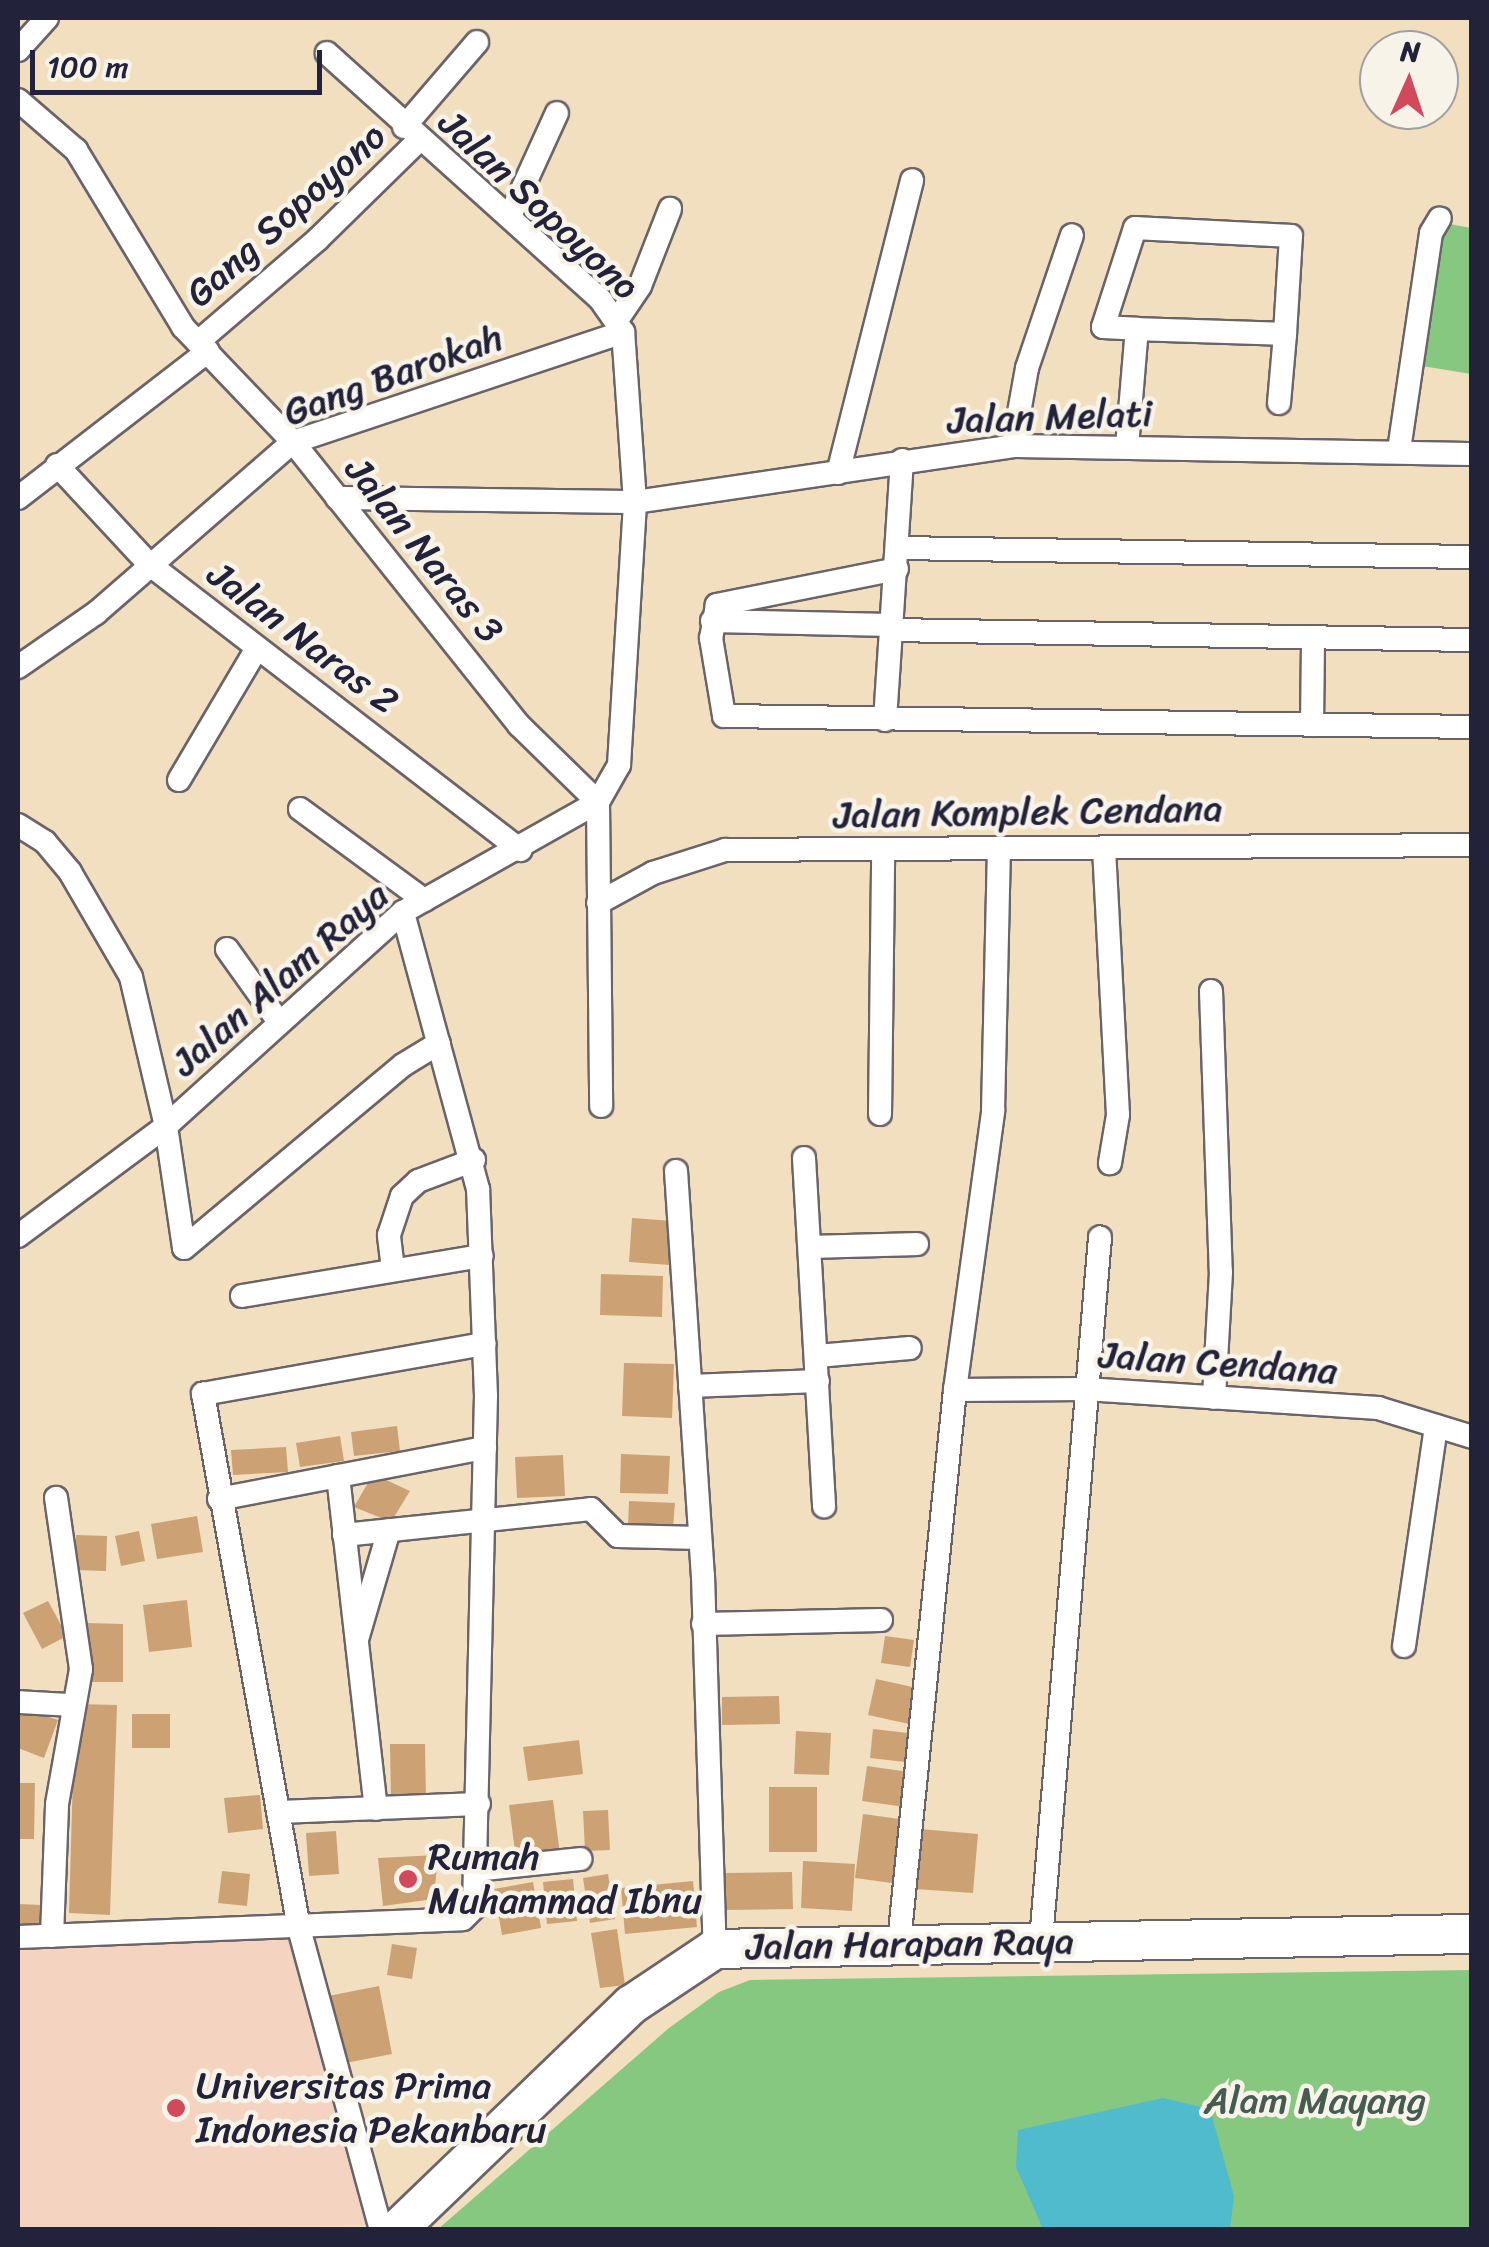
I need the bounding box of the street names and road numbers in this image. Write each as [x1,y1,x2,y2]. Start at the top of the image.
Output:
street label: Jalan Sopoyono [429,100,649,310]
street label: Gang Sopoyono [177,113,395,317]
street label: Gang Barokah [277,314,509,436]
street label: Jalan Melati [947,391,1153,443]
street label: Jalan Naras 3 [335,448,513,652]
street label: Jalan Naras 2 [199,552,407,724]
street label: Jalan Komplek Cendana [832,786,1224,838]
street label: Jalan Alam Raya [162,873,398,1085]
street label: Jalan Cendana [1097,1332,1339,1394]
street label: Jalan Harapan Raya [745,1918,1075,1970]

